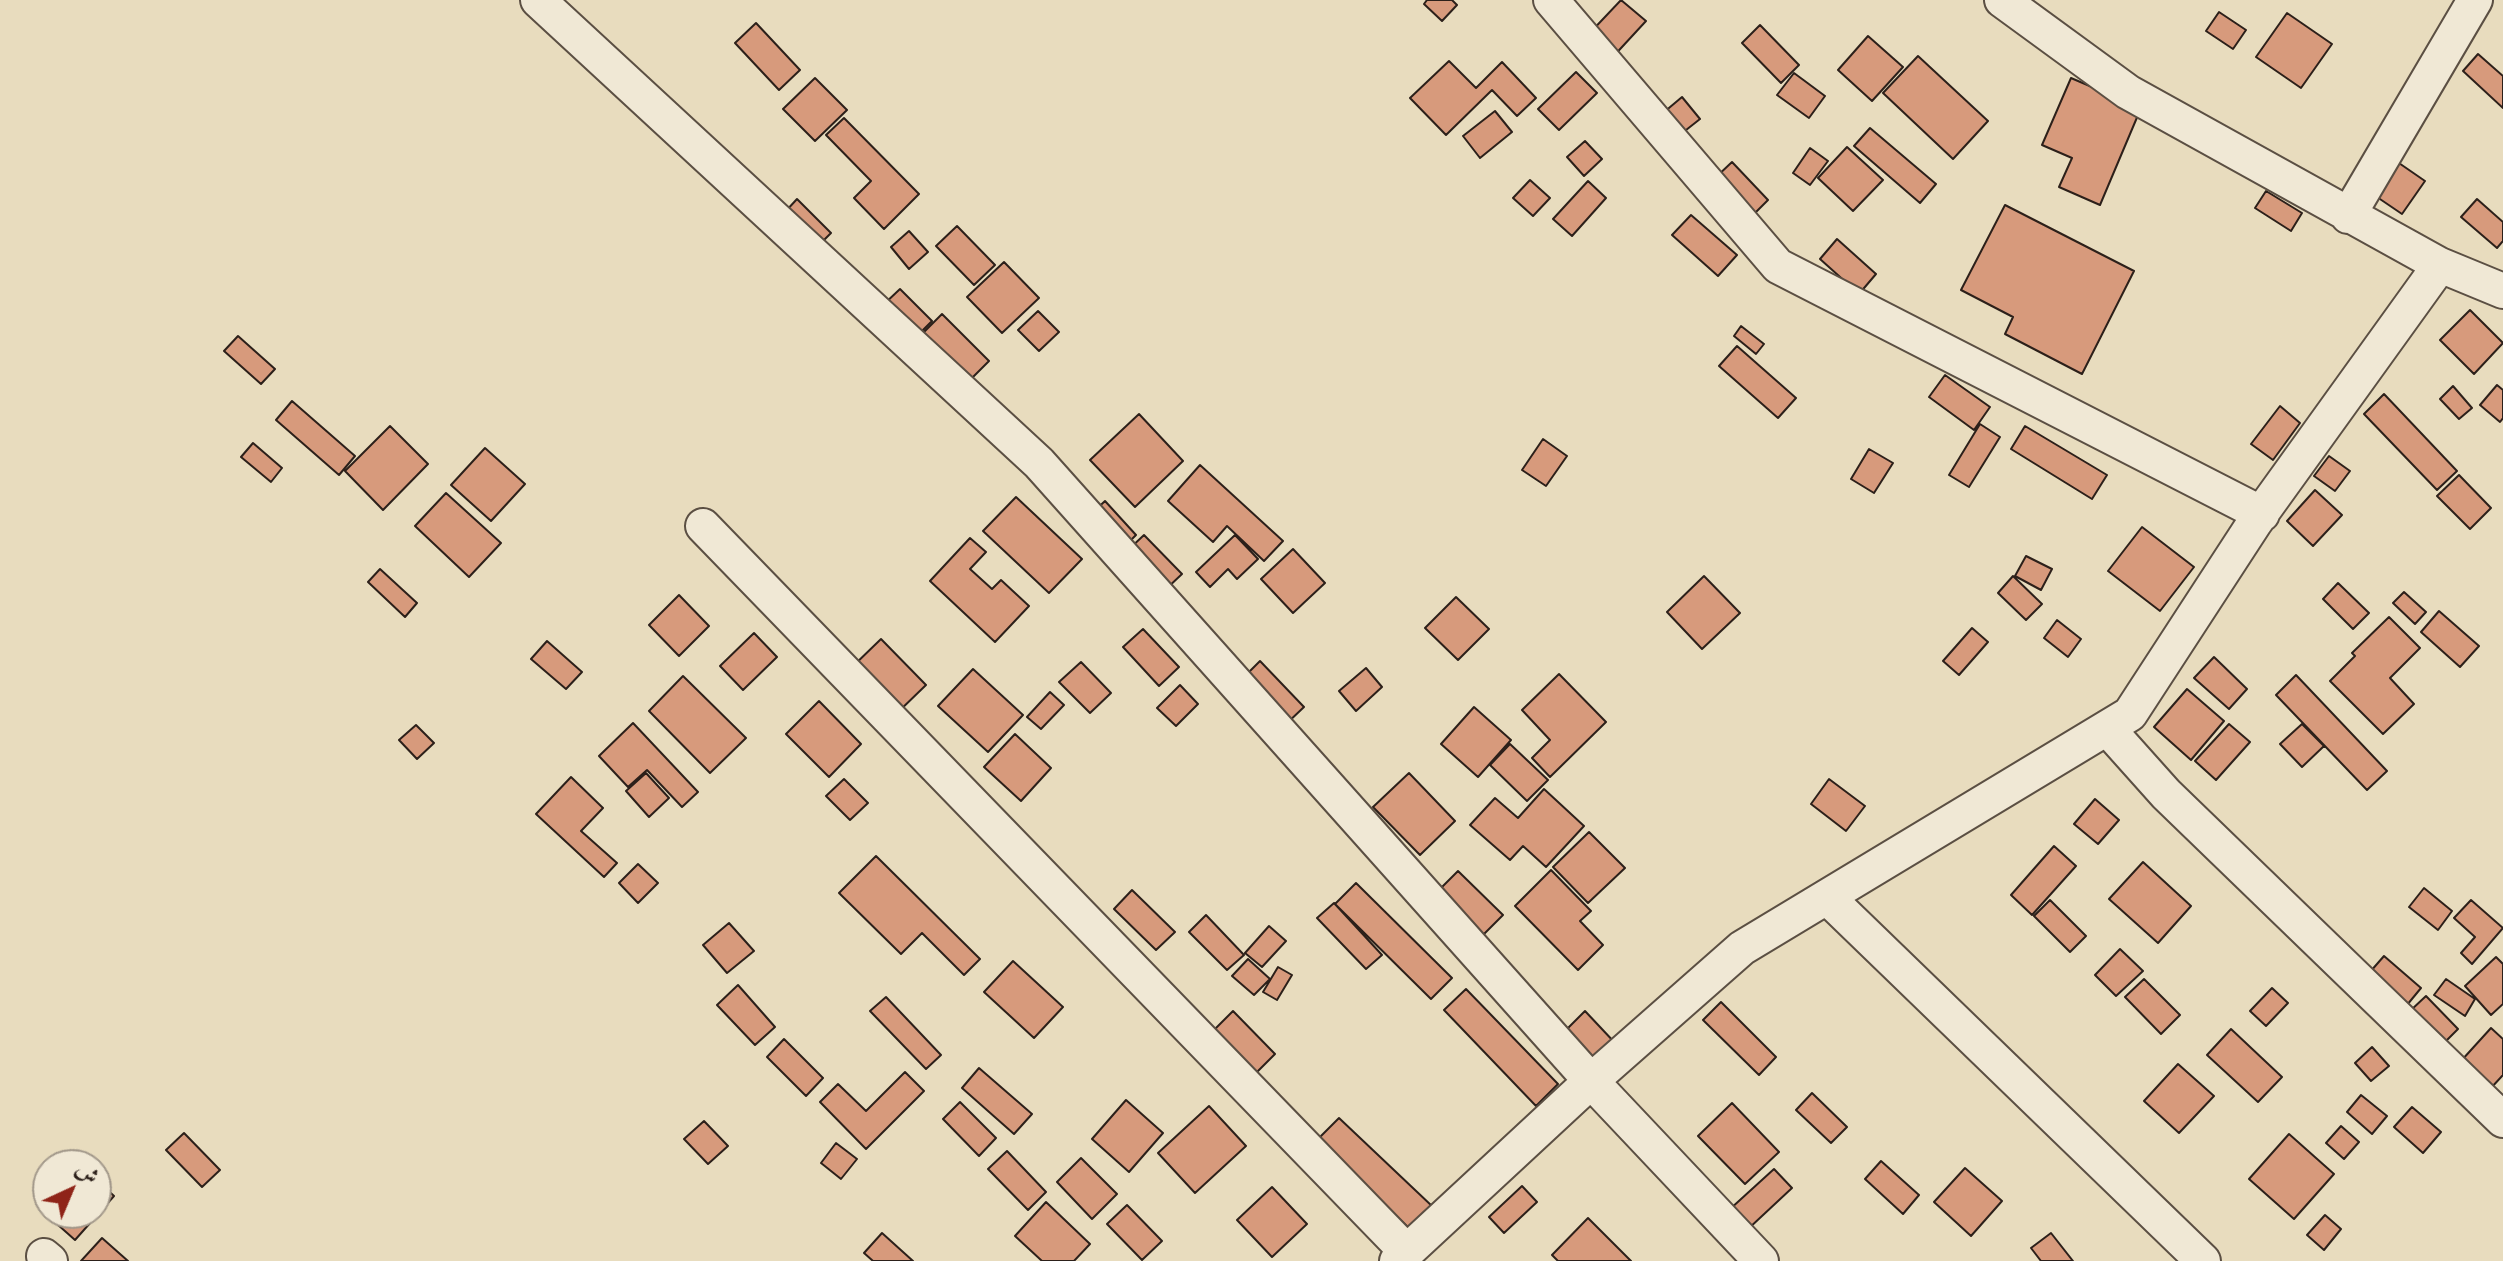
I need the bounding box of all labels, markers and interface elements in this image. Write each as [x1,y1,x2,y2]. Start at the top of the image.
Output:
north arrow [32,1149,112,1229]
text: ش [70,1156,104,1190]

